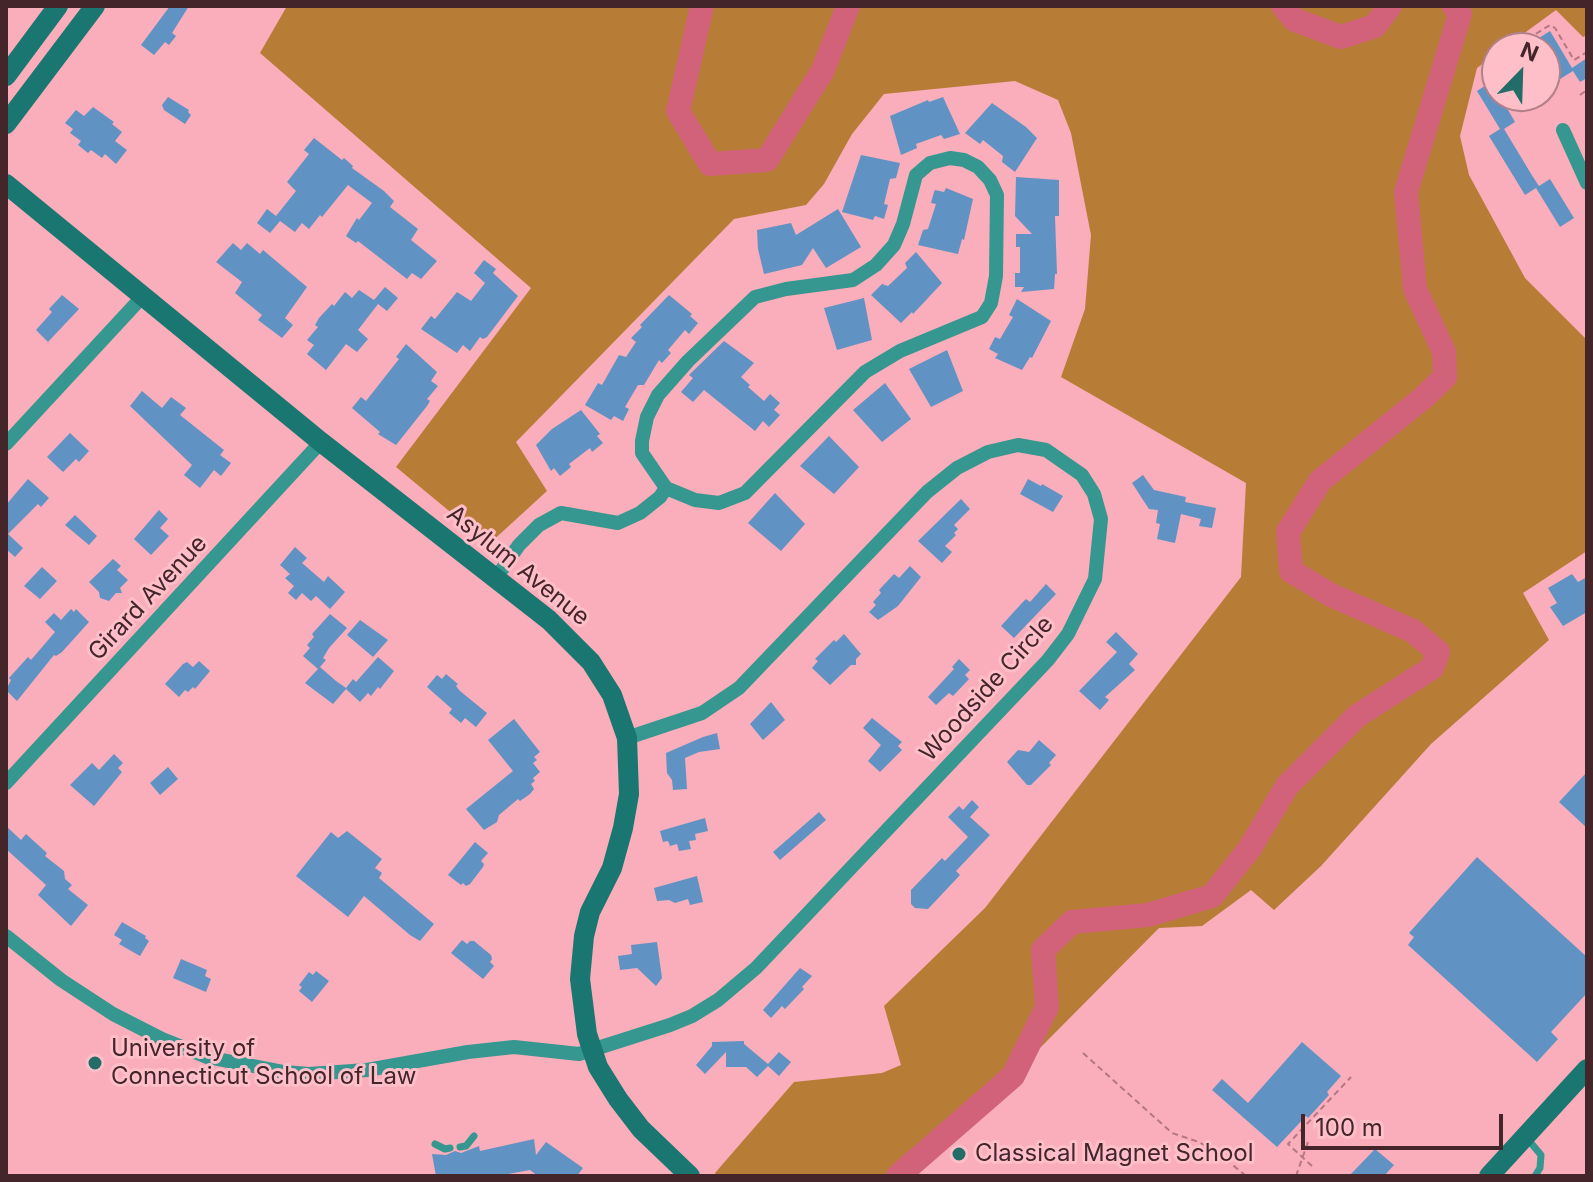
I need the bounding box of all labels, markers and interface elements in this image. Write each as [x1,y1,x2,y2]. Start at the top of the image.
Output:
north arrow [1481,32,1561,112]
text: N [1517,37,1542,67]
street label: Asylum Avenue [441,500,595,632]
street label: Girard Avenue [83,529,213,667]
street label: Woodside Circle [914,611,1060,767]
place label: University of Connecticut School of Law [111,1035,417,1091]
marker: University of Connecticut School of Law [86,1054,104,1072]
scale bar [1305,1098,1507,1148]
text: 100 m [1315,1113,1383,1142]
place label: Classical Magnet School [975,1140,1253,1168]
marker: Classical Magnet School [950,1145,968,1163]

